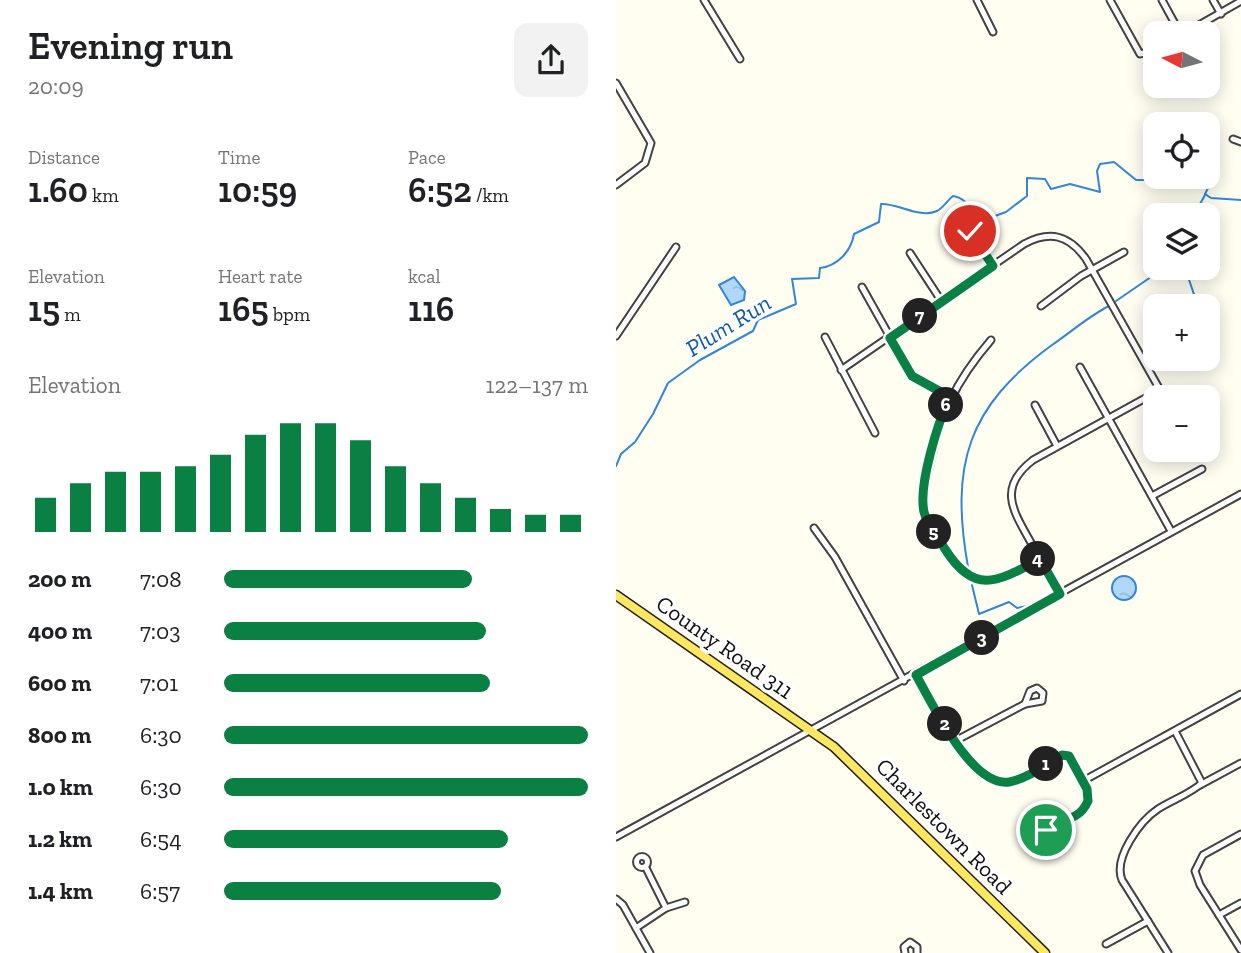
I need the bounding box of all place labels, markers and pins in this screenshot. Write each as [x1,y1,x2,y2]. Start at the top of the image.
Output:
pin [940,201,1000,261]
pin: 7 [902,298,938,334]
pin: 6 [928,388,964,422]
pin: 5 [916,514,952,550]
pin: 4 [1020,542,1056,576]
pin: 3 [964,620,1000,656]
pin: 2 [928,706,962,742]
pin: 1 [1028,746,1064,782]
pin [1016,800,1076,860]

